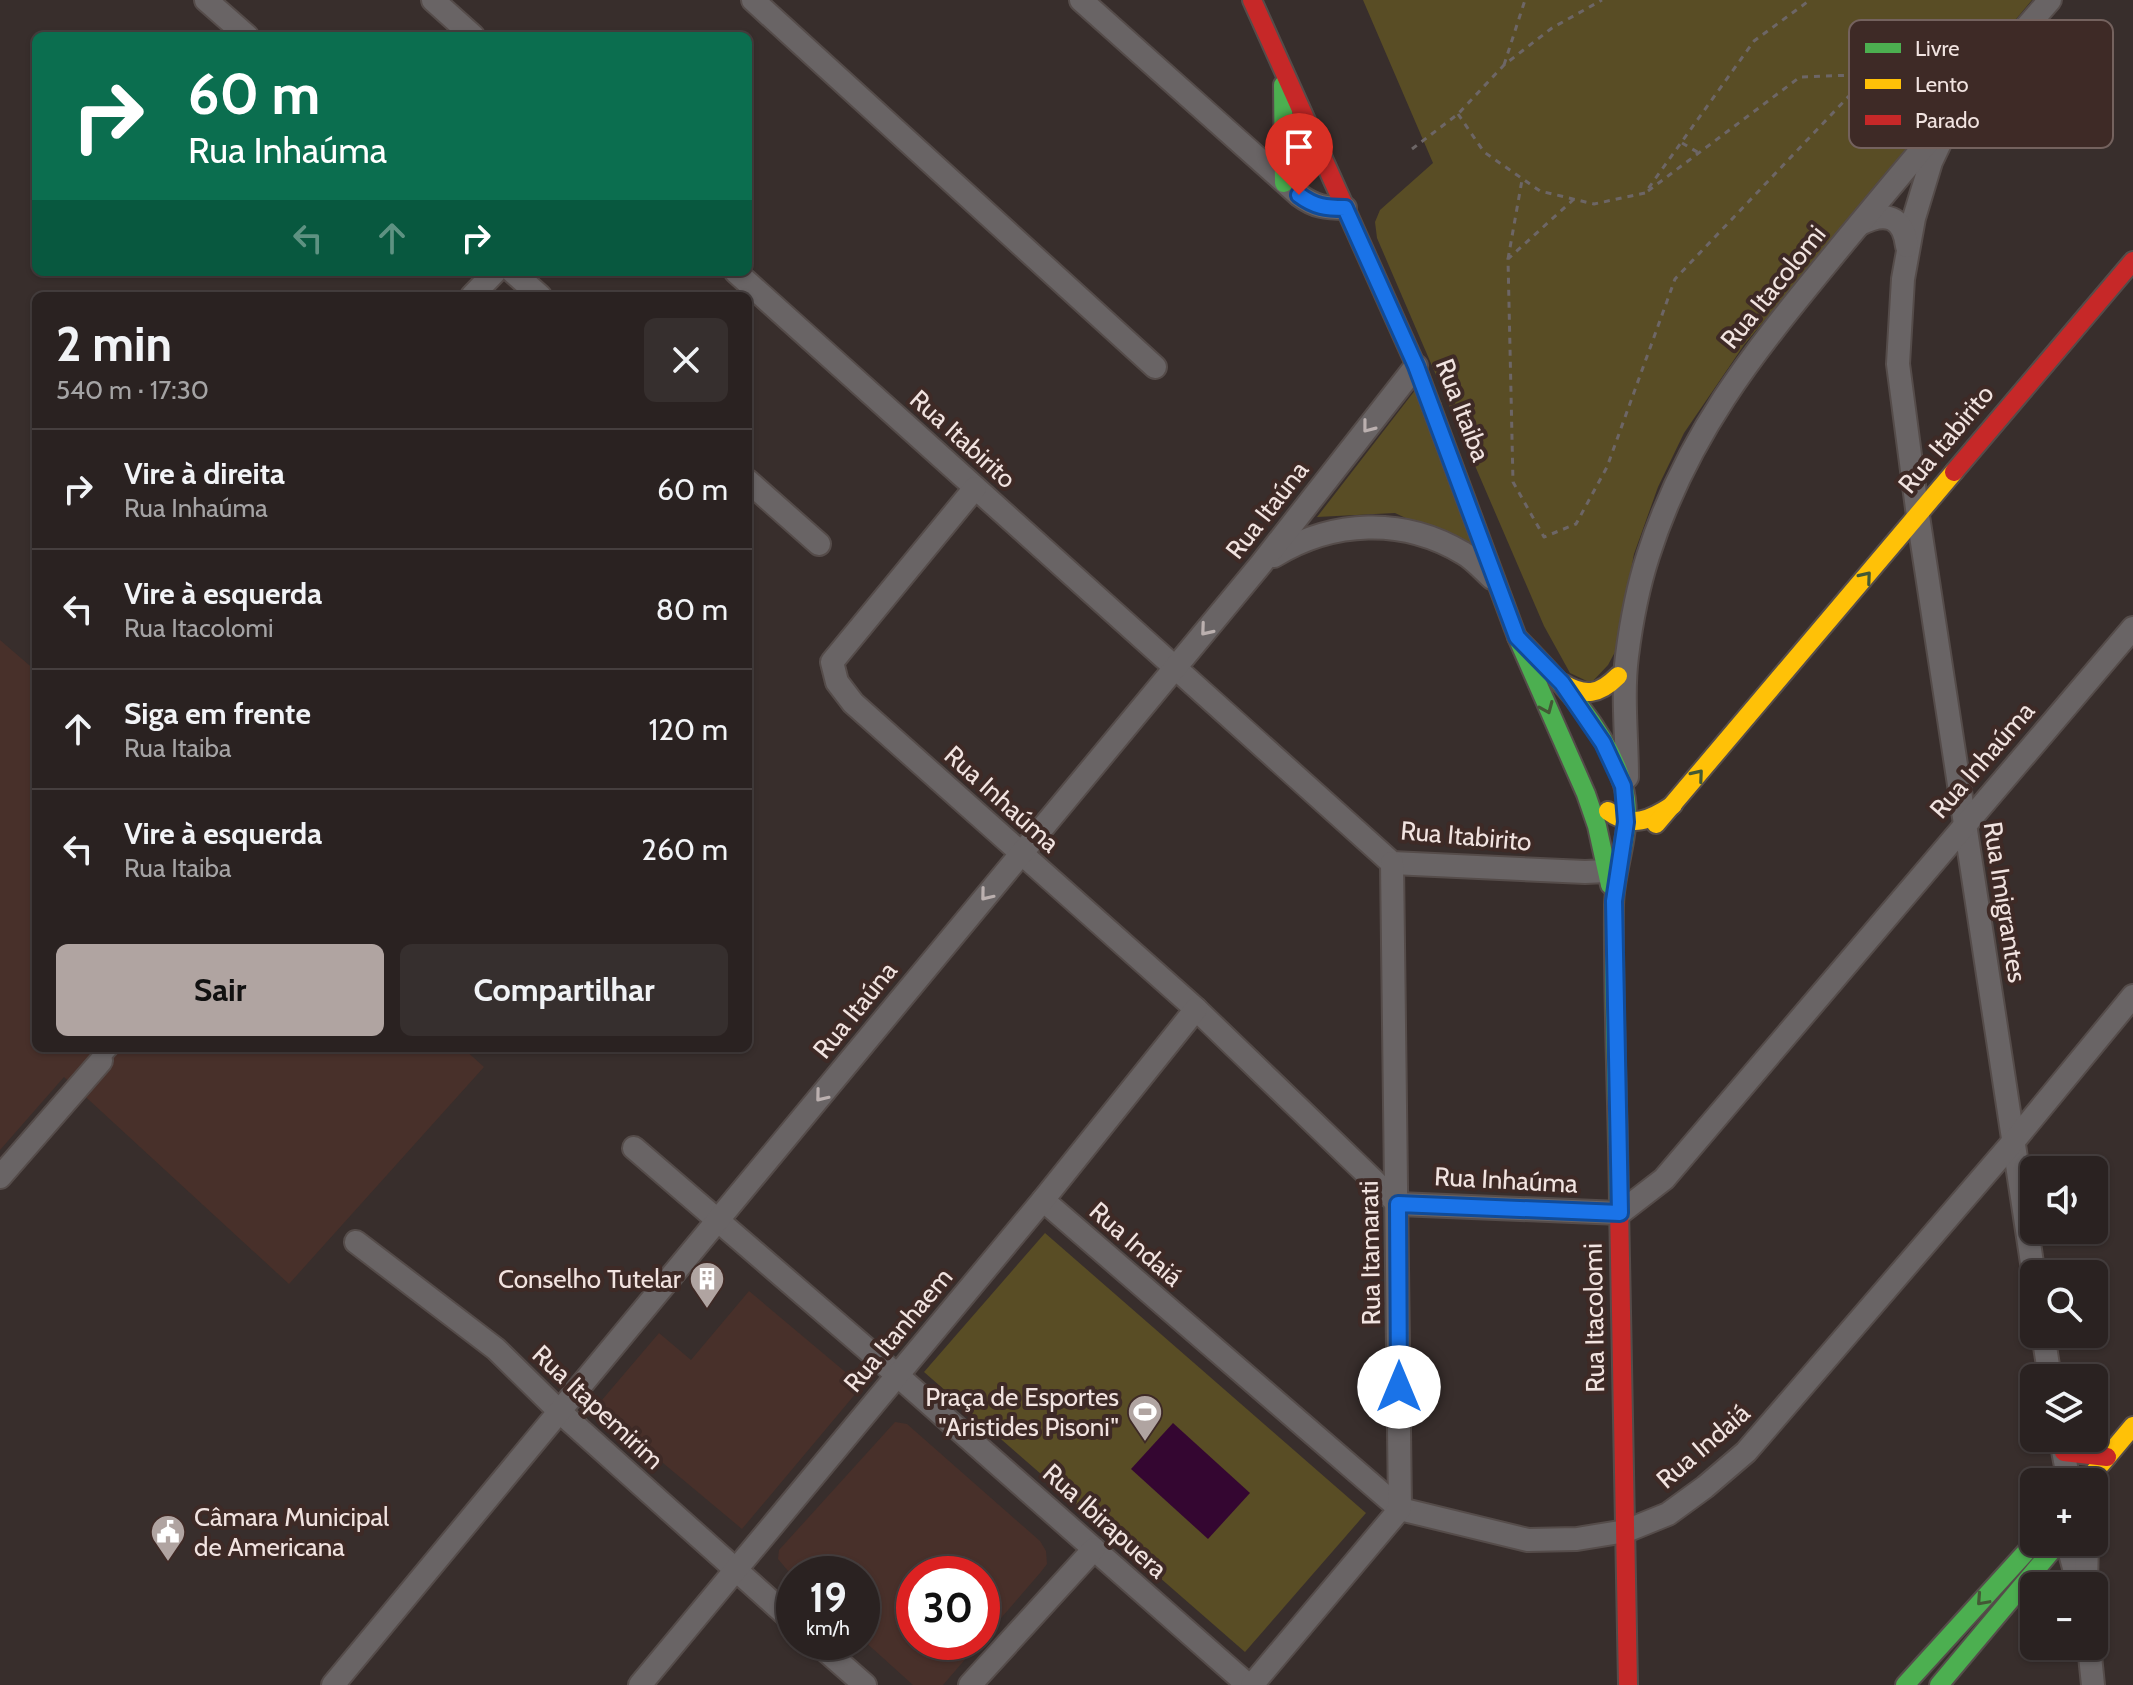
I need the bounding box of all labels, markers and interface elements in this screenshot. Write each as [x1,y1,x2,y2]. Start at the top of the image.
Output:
legend [1849,20,2113,148]
text: Livre [1915,35,1959,62]
text: 60 m [188,60,320,128]
icon: right [56,64,160,168]
text: Lento [1915,71,1969,98]
text: Parado [1915,107,1980,134]
pin [1265,113,1333,195]
icon: arrive [1277,125,1321,169]
text: Rua Inhaúma [188,128,387,172]
icon: left [286,216,330,260]
icon: ahead [370,216,414,260]
icon: right [454,216,498,260]
street label: Rua Itacolomi [1714,219,1832,355]
text: 2 min [56,315,172,373]
button: close [644,318,728,402]
street label: Rua Itaiba [1429,354,1497,466]
text: 540 m · 17:30 [56,374,209,406]
street label: Rua Itabirito [1891,378,2001,500]
street label: Rua Itabirito [903,383,1023,495]
one-way arrow [1364,418,1378,433]
street label: Rua Itaúna [1219,454,1316,565]
text: Vire à direita [124,455,285,492]
icon: right [56,467,100,511]
text: 60 m [657,471,728,508]
text: Rua Inhaúma [124,492,268,524]
one-way arrow [1856,572,1871,587]
text: Vire à esquerda [124,575,322,612]
icon: left [56,587,100,631]
text: 80 m [656,591,728,628]
text: Rua Itacolomi [124,612,274,644]
one-way arrow [1201,621,1216,635]
text: Siga em frente [124,695,311,732]
street label: Rua Inhaúma [1923,695,2042,825]
one-way arrow [1538,700,1554,714]
icon: ahead [56,707,100,751]
text: 120 m [648,711,728,748]
text: Rua Itaiba [124,732,231,764]
street label: Rua Inhaúma [938,739,1066,859]
one-way arrow [1688,770,1703,785]
street label: Rua Itabirito [1399,814,1533,858]
text: Vire à esquerda [124,815,322,852]
street label: Rua Imigrantes [1976,819,2034,985]
icon: left [56,827,100,871]
text: 260 m [641,831,728,868]
text: Rua Itaiba [124,852,231,884]
one-way arrow [981,886,996,900]
button: Sair [56,944,384,1036]
button: Compartilhar [400,944,728,1036]
street label: Rua Itaúna [806,955,904,1065]
one-way arrow [816,1086,831,1101]
map controls [2020,1156,2108,1660]
button: sound [2020,1156,2108,1244]
street label: Rua Inhaúma [1433,1160,1579,1200]
street label: Rua Itamarati [1353,1180,1387,1326]
street label: Rua Indaiá [1083,1195,1190,1294]
street label: Rua Itacolomi [1577,1243,1611,1393]
building icon: Conselho Tutelar [688,1260,726,1310]
button: search [2020,1260,2108,1348]
street label: Rua Itanhaem [837,1261,959,1399]
place label: Conselho Tutelar [498,1263,682,1295]
street label: Rua Itapemirim [526,1338,670,1476]
position arrow [1357,1345,1441,1429]
button: layers [2020,1364,2108,1452]
place label: Praça de Esportes "Aristides Pisoni" [925,1381,1119,1443]
sports icon: Praça de Esportes "Aristides Pisoni" [1126,1393,1164,1443]
street label: Rua Indaiá [1650,1396,1757,1495]
street label: Rua Ibirapuera [1036,1457,1174,1585]
button: + [2020,1468,2108,1556]
place label: Câmara Municipal de Americana [194,1501,389,1563]
public building icon: Câmara Municipal de Americana [149,1513,187,1563]
speed limit sign: 30 [896,1556,1000,1660]
button: − [2020,1572,2108,1660]
text: 19 [809,1573,847,1622]
one-way arrow [1978,1590,1992,1605]
text: km/h [806,1616,850,1640]

